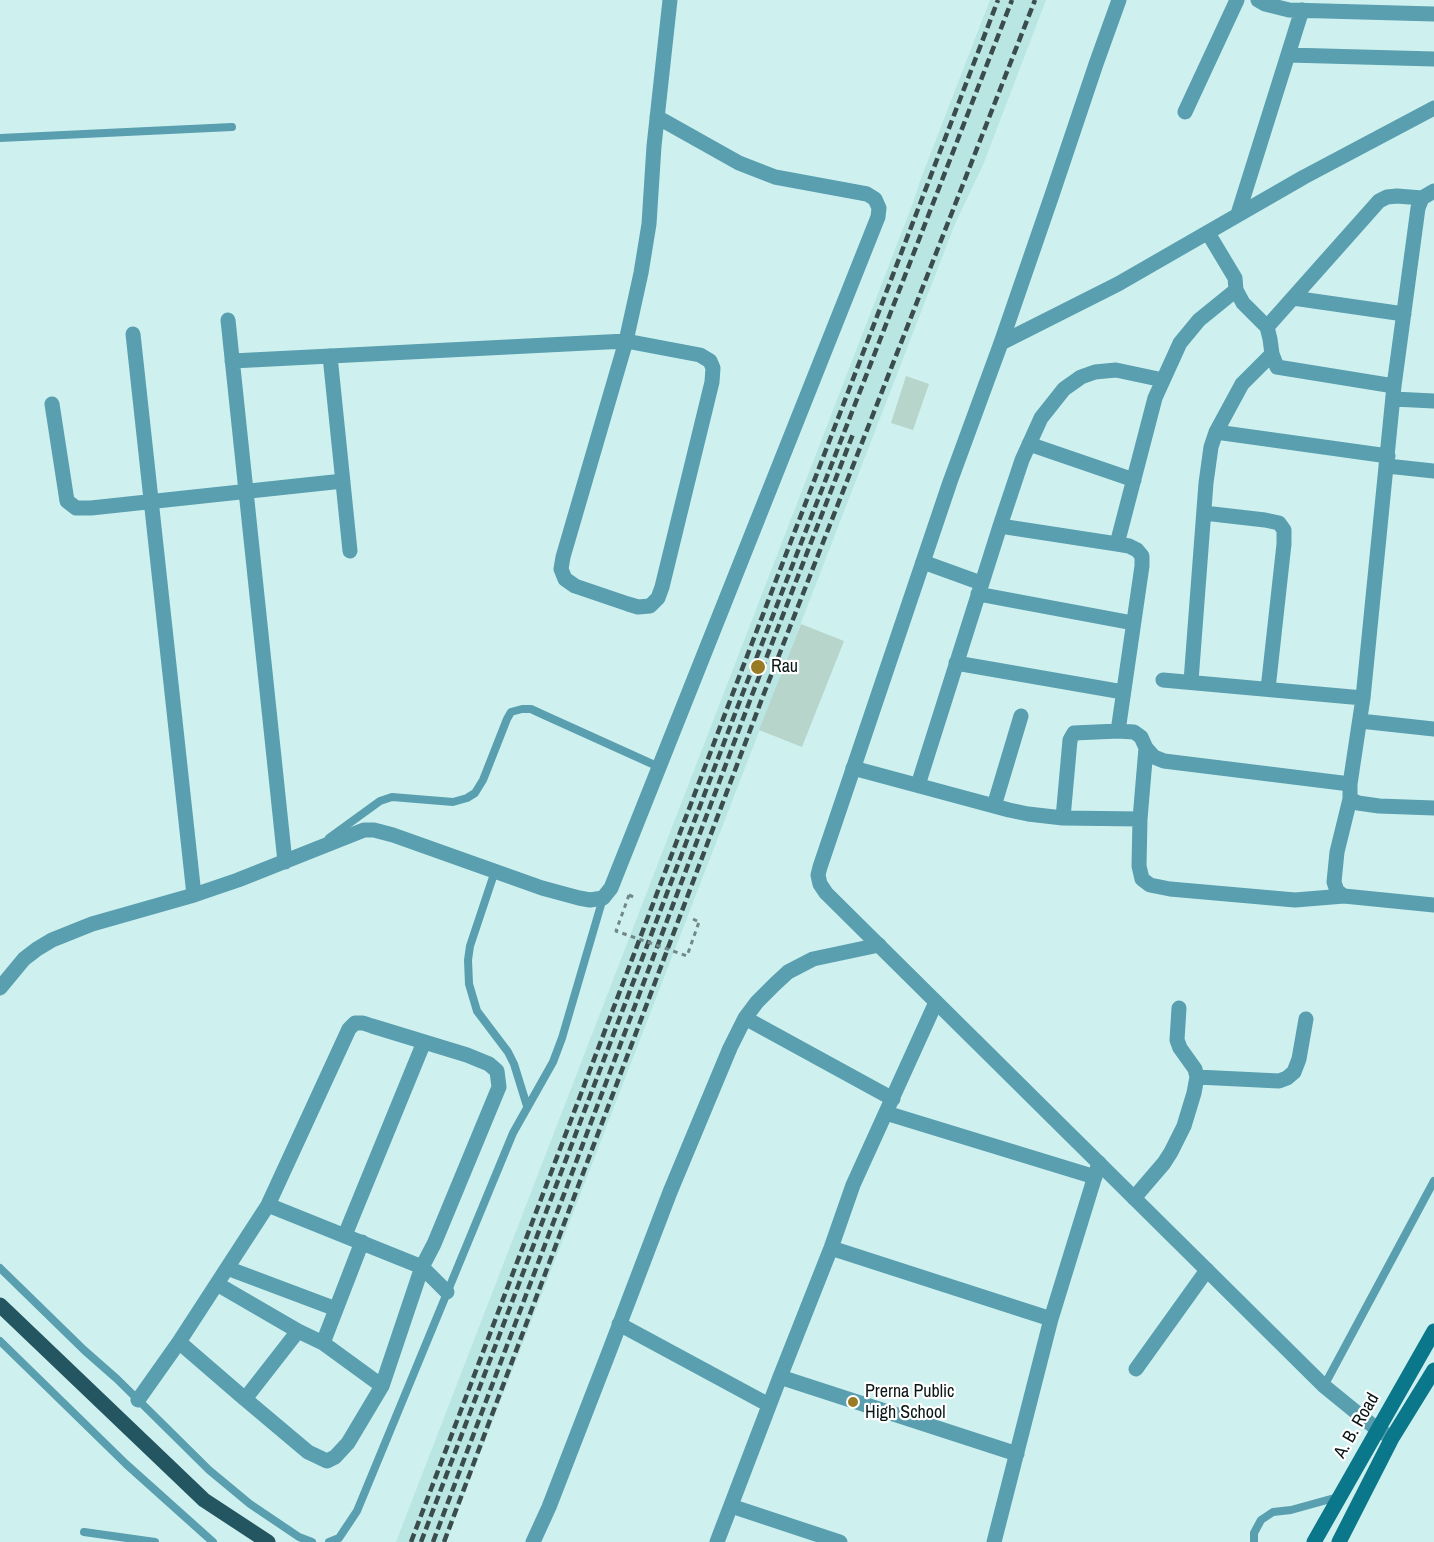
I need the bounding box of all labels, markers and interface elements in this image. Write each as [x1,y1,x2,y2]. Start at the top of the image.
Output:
place label: Rau [771,656,798,678]
marker: Rau [749,658,767,676]
place label: Prerna Public High School [865,1381,954,1424]
street label: A. B. Road [1330,1390,1384,1462]
marker: Prerna Public High School [846,1395,860,1409]

